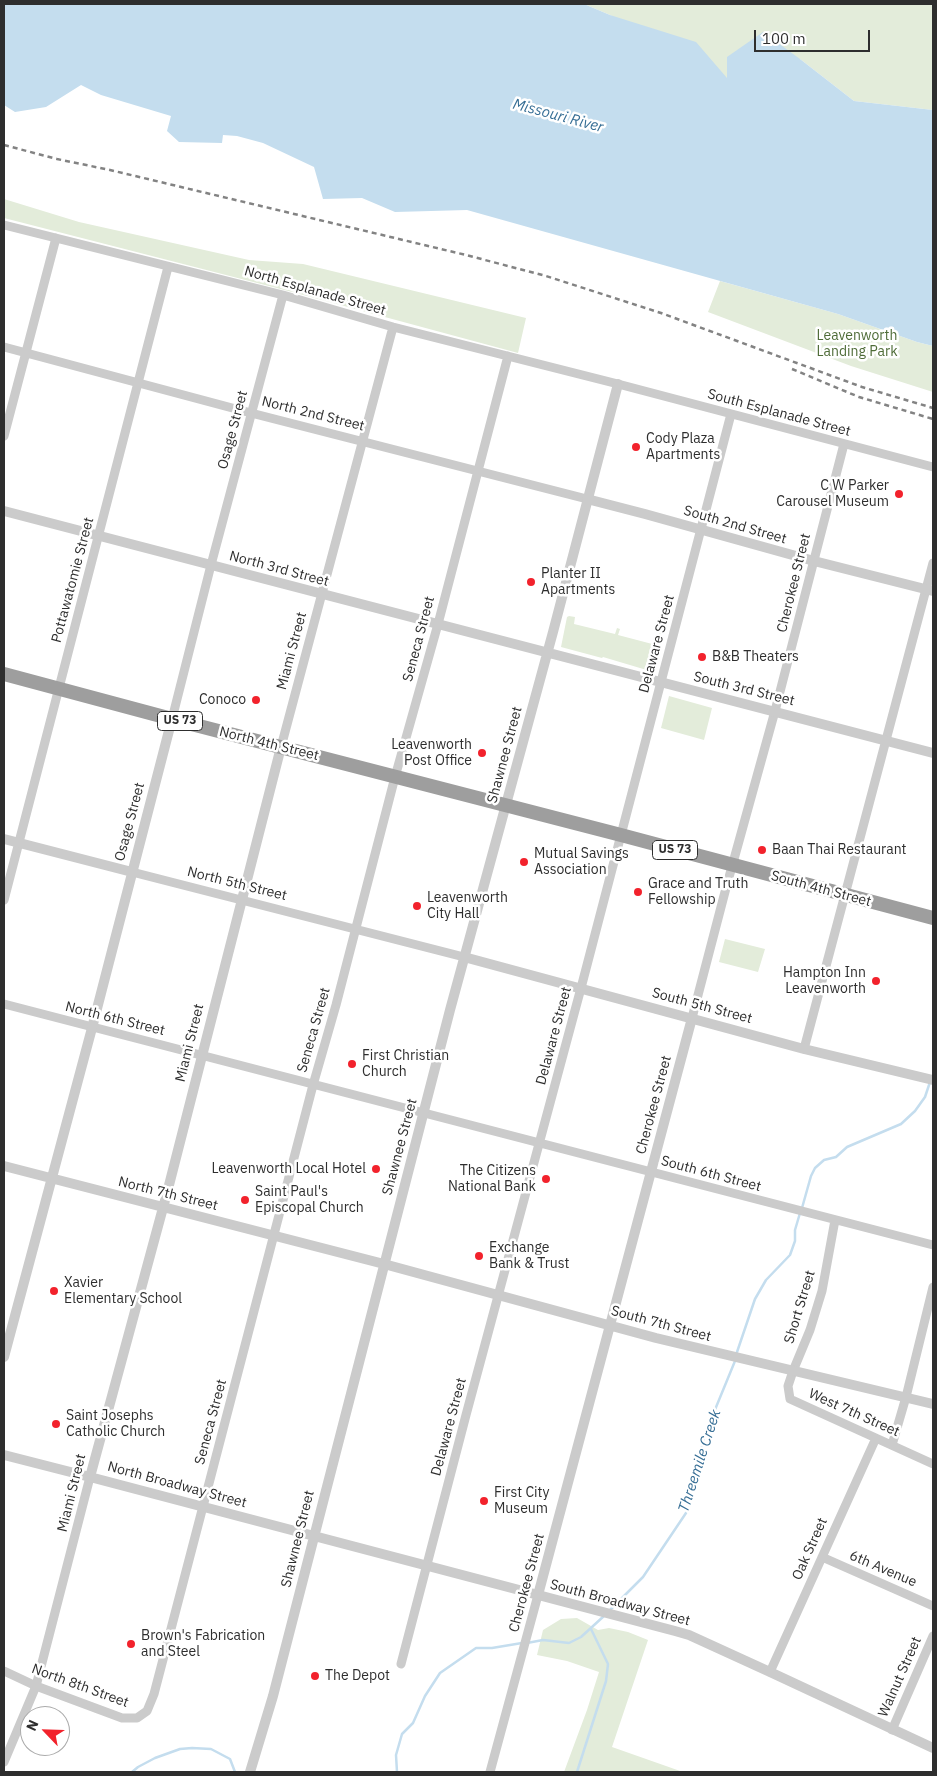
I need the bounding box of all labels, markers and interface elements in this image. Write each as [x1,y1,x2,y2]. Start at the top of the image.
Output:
scale bar [757,20,873,52]
text: 100 m [762,29,806,48]
water label: Missouri River [511,95,605,137]
street label: North Esplanade Street [242,263,388,319]
park label: Leavenworth Landing Park [816,328,898,361]
street label: South Esplanade Street [706,386,852,440]
street label: Osage Street [214,389,252,471]
street label: North 2nd Street [260,393,366,435]
place label: Cody Plaza Apartments [646,431,720,464]
marker: Cody Plaza Apartments [630,441,642,453]
place label: C W Parker Carousel Museum [776,478,889,511]
marker: C W Parker Carousel Museum [893,488,905,500]
street label: South 2nd Street [682,502,788,548]
street label: Pottawatomie Street [48,515,98,645]
street label: Cherokee Street [774,532,814,634]
street label: North 3rd Street [227,548,331,590]
place label: Planter II Apartments [541,566,615,598]
marker: Planter II Apartments [525,576,537,588]
street label: Delaware Street [636,593,678,695]
street label: Seneca Street [400,594,438,684]
street label: Miami Street [274,610,310,692]
place label: B&B Theaters [712,649,799,665]
marker: B&B Theaters [696,651,708,663]
street label: South 3rd Street [692,668,796,710]
place label: Conoco [199,692,246,708]
marker: Conoco [250,694,262,706]
street label: Shawnee Street [484,705,526,805]
road number: US 73 [158,711,202,730]
street label: North 4th Street [217,724,321,764]
place label: Leavenworth Post Office [391,737,472,770]
marker: Leavenworth Post Office [476,747,488,759]
street label: Osage Street [111,781,149,863]
road number: US 73 [652,840,698,860]
place label: Baan Thai Restaurant [772,842,907,858]
marker: Baan Thai Restaurant [756,844,768,856]
place label: Mutual Savings Association [534,846,629,879]
marker: Mutual Savings Association [518,856,530,868]
street label: North 5th Street [185,864,289,904]
street label: South 4th Street [769,868,873,910]
place label: Grace and Truth Fellowship [648,876,748,909]
marker: Grace and Truth Fellowship [632,886,644,898]
place label: Leavenworth City Hall [427,890,508,922]
marker: Leavenworth City Hall [411,900,423,912]
place label: Hampton Inn Leavenworth [783,965,866,998]
marker: Hampton Inn Leavenworth [870,975,882,987]
street label: Delaware Street [533,985,575,1087]
street label: South 5th Street [650,985,754,1027]
street label: Seneca Street [294,986,334,1074]
street label: North 6th Street [63,999,167,1039]
street label: Miami Street [172,1002,208,1084]
place label: First Christian Church [362,1048,449,1080]
street label: Cherokee Street [633,1054,675,1156]
marker: First Christian Church [346,1058,358,1070]
street label: Shawnee Street [379,1097,421,1197]
street label: South 6th Street [659,1153,763,1195]
place label: Leavenworth Local Hotel [211,1161,366,1177]
marker: Leavenworth Local Hotel [370,1163,382,1175]
place label: The Citizens National Bank [448,1163,536,1196]
marker: The Citizens National Bank [540,1173,552,1185]
street label: North 7th Street [116,1174,220,1214]
place label: Saint Paul's Episcopal Church [255,1184,364,1216]
marker: Saint Paul's Episcopal Church [239,1194,251,1206]
place label: Exchange Bank & Trust [489,1240,569,1272]
marker: Exchange Bank & Trust [473,1250,485,1262]
street label: Short Street [781,1268,819,1346]
place label: Xavier Elementary School [64,1275,182,1308]
marker: Xavier Elementary School [48,1285,60,1297]
street label: South 7th Street [609,1303,713,1345]
street label: Delaware Street [428,1376,470,1478]
street label: Seneca Street [192,1377,230,1467]
street label: West 7th Street [806,1385,902,1441]
water label: Threemile Creek [675,1407,725,1515]
place label: Saint Josephs Catholic Church [66,1408,165,1440]
marker: Saint Josephs Catholic Church [50,1418,62,1430]
street label: Miami Street [54,1452,90,1534]
street label: North Broadway Street [106,1458,248,1512]
place label: First City Museum [494,1485,549,1518]
street label: Shawnee Street [278,1489,318,1589]
marker: First City Museum [478,1495,490,1507]
street label: Oak Street [789,1515,831,1583]
street label: Cherokee Street [506,1532,548,1634]
street label: 6th Avenue [847,1547,919,1591]
street label: South Broadway Street [548,1576,692,1630]
place label: Brown's Fabrication and Steel [141,1628,265,1660]
street label: Walnut Street [875,1634,925,1720]
marker: Brown's Fabrication and Steel [125,1638,137,1650]
street label: North 8th Street [29,1661,131,1711]
place label: The Depot [325,1668,390,1684]
marker: The Depot [309,1670,321,1682]
north arrow [20,1706,70,1756]
text: N [22,1717,42,1734]

